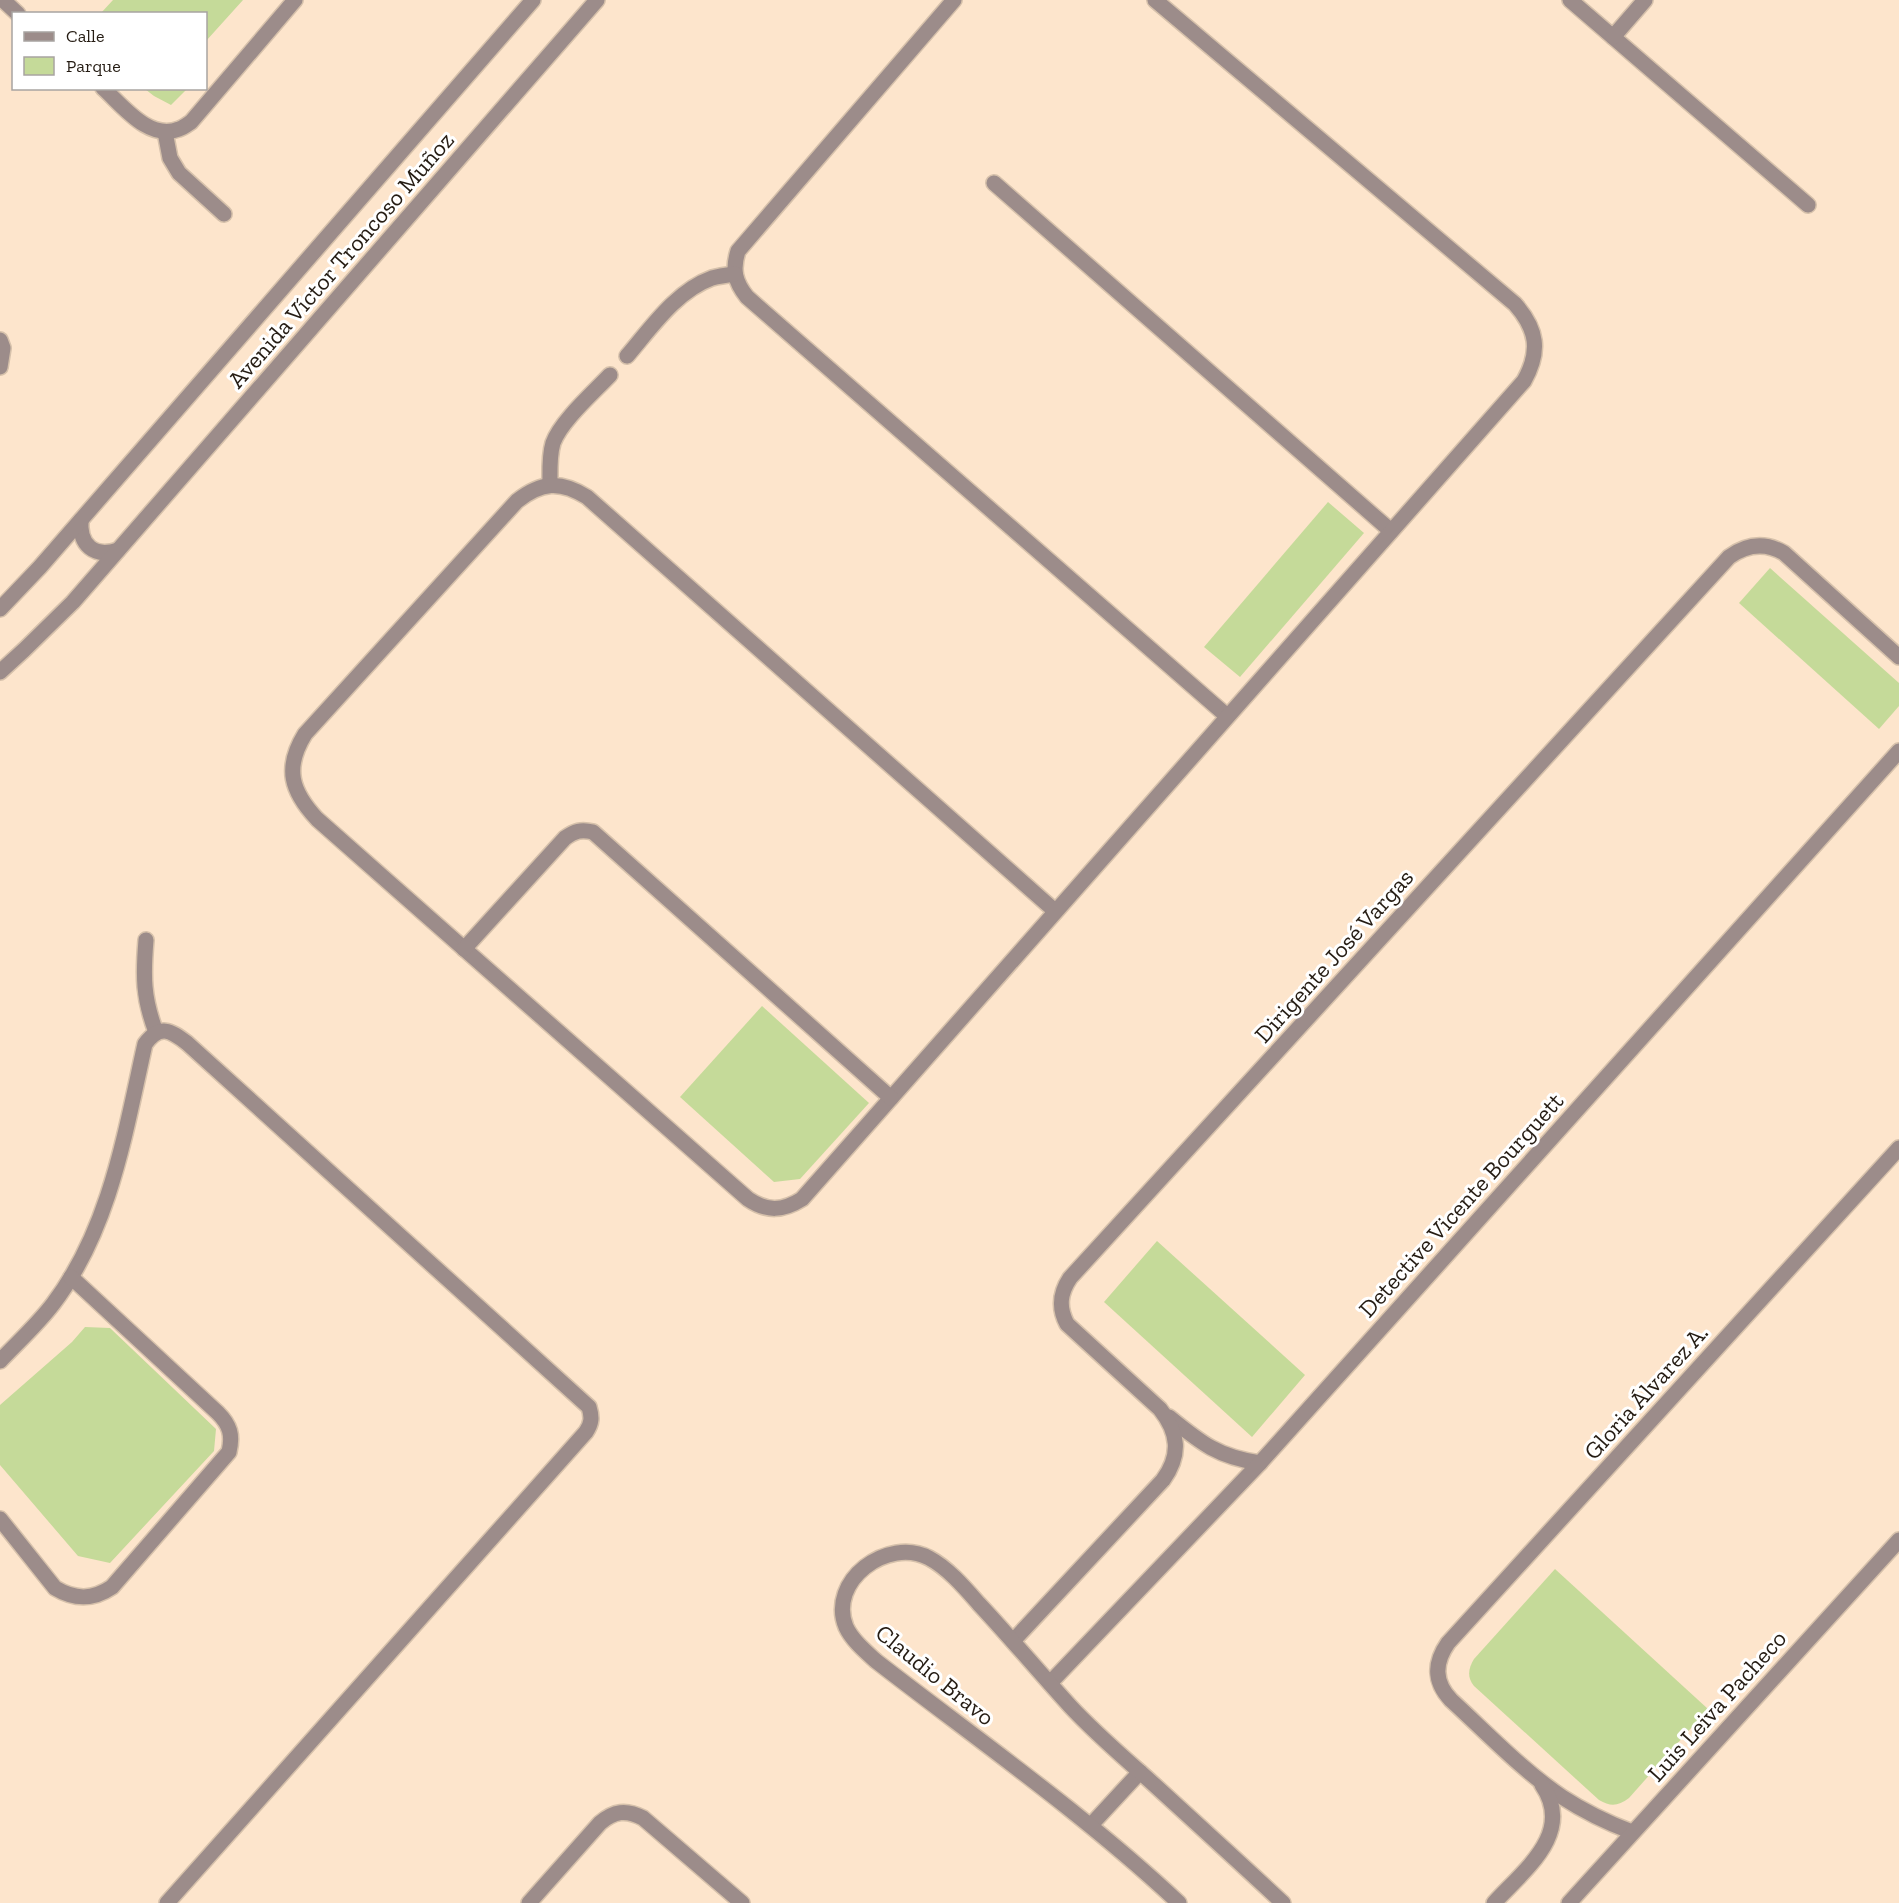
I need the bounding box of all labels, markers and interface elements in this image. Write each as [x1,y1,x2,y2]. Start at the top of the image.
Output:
legend [12,12,207,90]
text: Calle [66,25,104,47]
text: Parque [66,55,121,77]
street label: Avenida Víctor Troncoso Muñoz [221,126,460,394]
street label: Dirigente José Vargas [1248,863,1419,1049]
street label: Detective Vicente Bourguett [1352,1086,1569,1323]
street label: Gloria Álvarez A. [1577,1318,1714,1465]
street label: Claudio Bravo [870,1618,1001,1731]
street label: Luis Leiva Pacheco [1641,1624,1792,1787]

